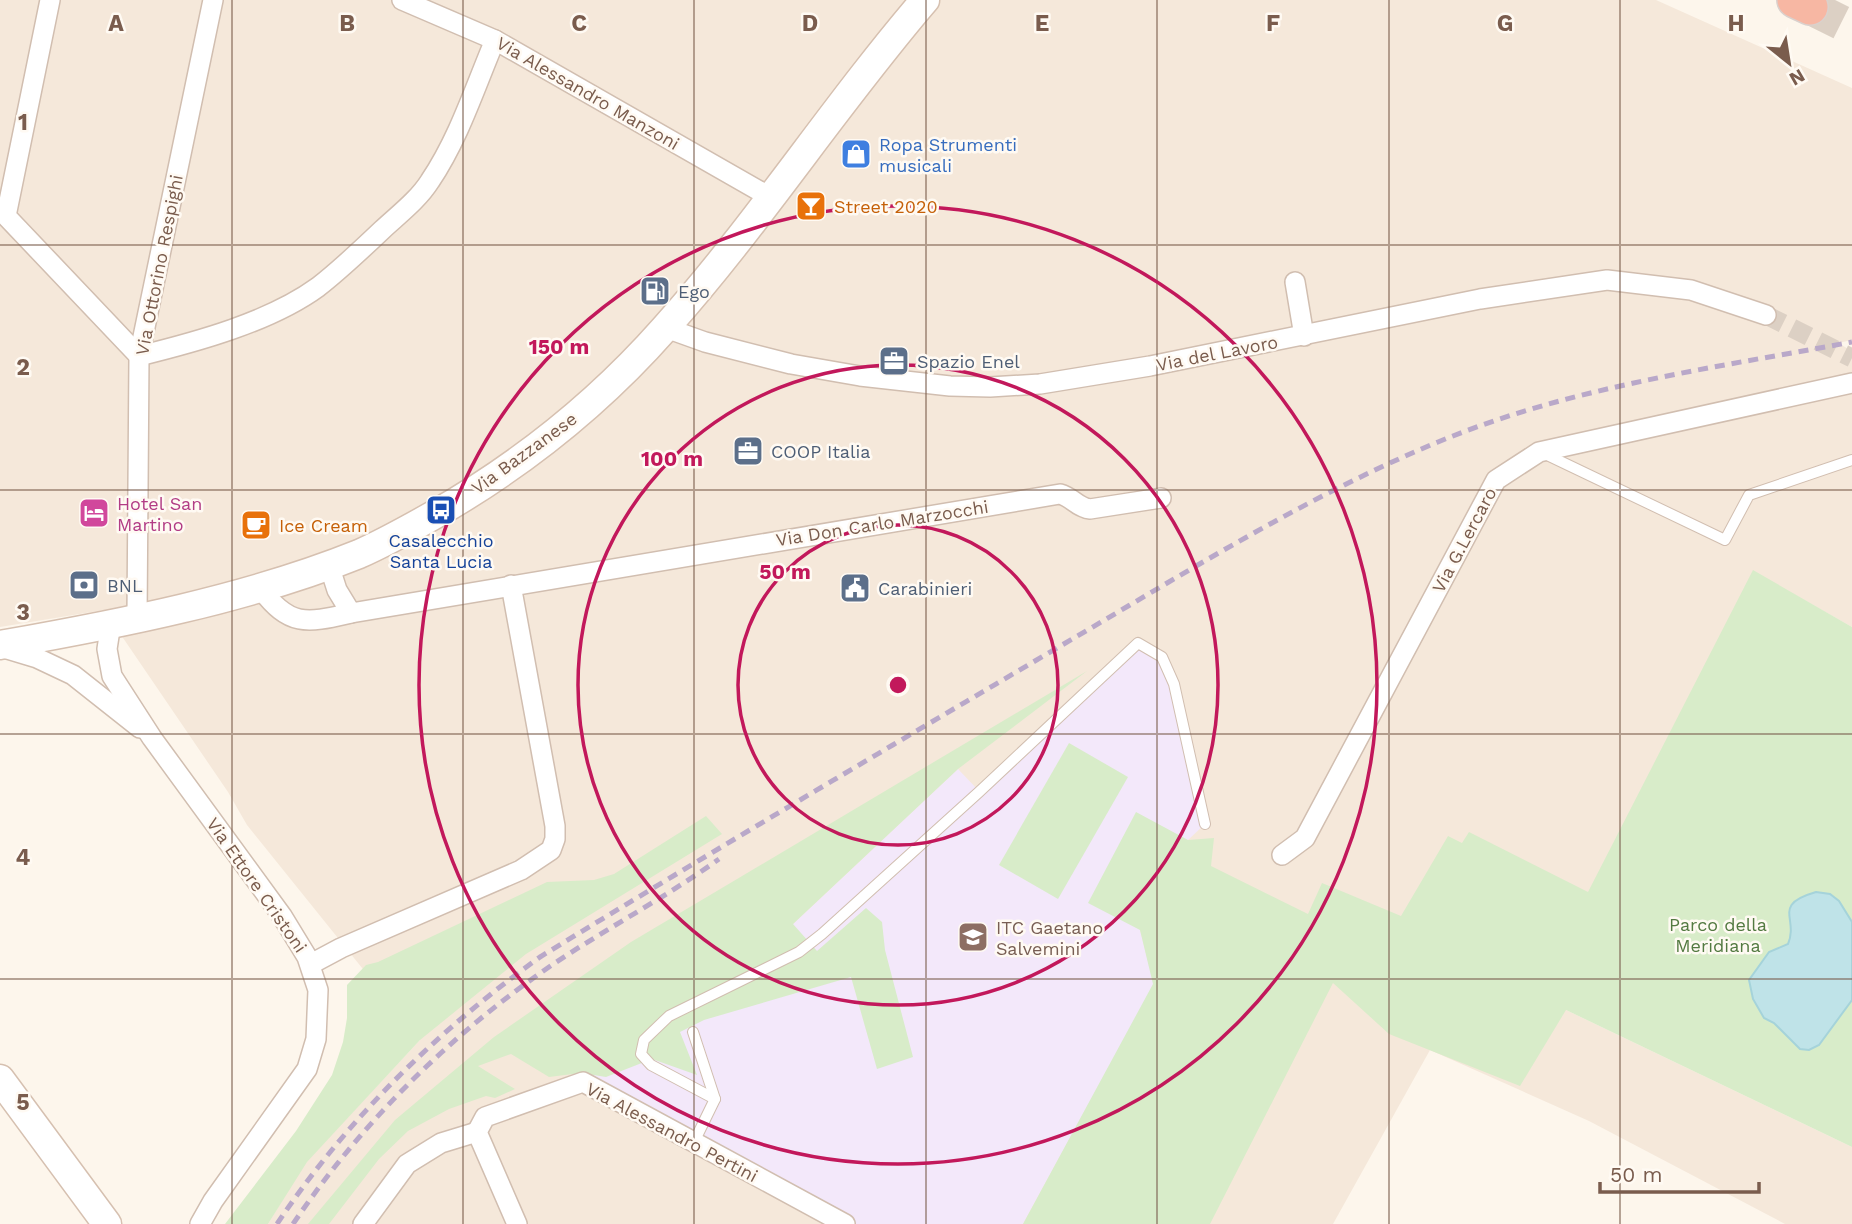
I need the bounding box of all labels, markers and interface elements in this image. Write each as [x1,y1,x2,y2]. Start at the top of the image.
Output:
text: A [108,10,124,37]
text: B [339,10,355,37]
text: C [571,10,587,37]
text: D [802,10,818,37]
text: E [1035,10,1049,37]
text: F [1266,10,1280,37]
text: G [1497,10,1513,37]
text: H [1727,10,1745,37]
north arrow [1754,28,1824,98]
street label: Via Alessandro Manzoni [493,32,683,154]
text: N [1785,64,1809,91]
text: 1 [18,109,28,136]
place label: Ropa Strumenti musicali [879,134,1017,176]
shop icon: Ropa Strumenti musicali [839,137,873,171]
street label: Via Ottorino Respighi [131,173,187,357]
bar icon: Street 2020 [794,189,828,223]
place label: Street 2020 [834,196,938,217]
fuel station icon: Ego [638,274,672,308]
place label: Ego [678,281,710,302]
street label: Via del Lavoro [1154,331,1280,375]
text: 150 m [529,334,589,359]
office icon: Spazio Enel [877,344,911,378]
place label: Spazio Enel [917,351,1020,372]
text: 2 [16,354,30,381]
street label: Via Bazzanese [467,408,581,498]
office icon: COOP Italia [731,434,765,468]
place label: COOP Italia [771,441,871,462]
text: 100 m [641,446,703,471]
street label: Via G.Lercaro [1427,484,1501,596]
place label: Hotel San Martino [117,493,202,535]
bus stop icon: Casalecchio Santa Lucia [424,493,458,527]
hotel icon: Hotel San Martino [77,496,111,530]
street label: Via Don Carlo Marzocchi [774,496,990,550]
cafe icon: Ice Cream [239,508,273,542]
place label: Ice Cream [279,515,368,536]
place label: Casalecchio Santa Lucia [389,530,494,572]
text: 50 m [759,559,811,584]
bank icon: BNL [67,568,101,602]
public building icon: Carabinieri [838,571,872,605]
place label: BNL [107,575,143,596]
place label: Carabinieri [878,578,972,599]
text: 3 [16,599,30,626]
centre of rings [886,673,910,697]
street label: Via Ettore Cristoni [202,813,312,957]
text: 4 [16,844,31,871]
park label: Parco della Meridiana [1669,914,1767,956]
place label: ITC Gaetano Salvemini [996,917,1103,959]
school or university icon: ITC Gaetano Salvemini [956,920,990,954]
street label: Via Alessandro Pertini [583,1078,761,1186]
text: 5 [16,1089,30,1116]
scale bar [1600,1150,1759,1194]
text: 50 m [1610,1162,1662,1187]

